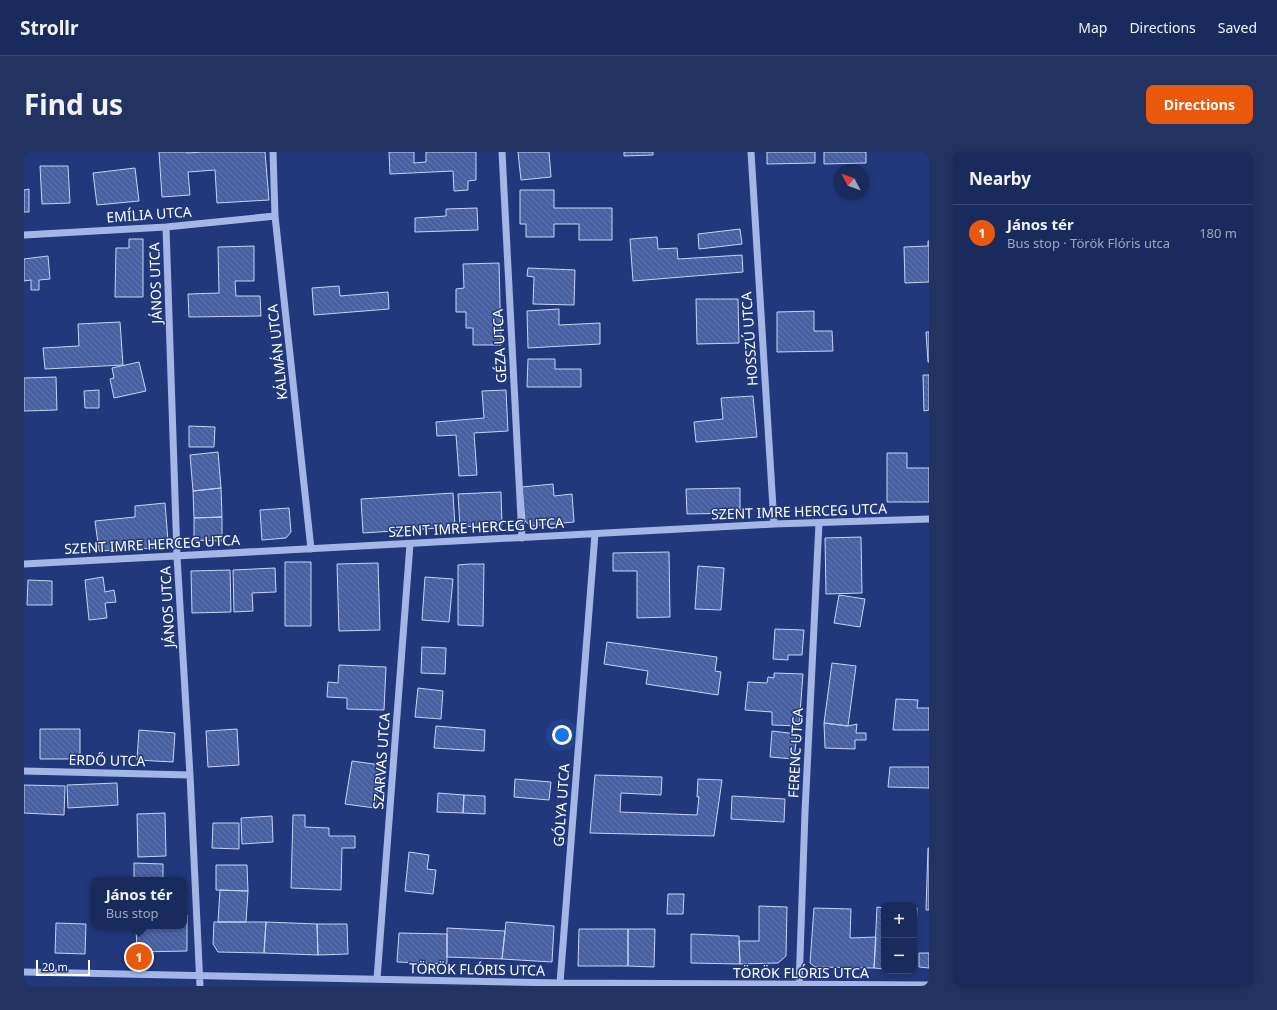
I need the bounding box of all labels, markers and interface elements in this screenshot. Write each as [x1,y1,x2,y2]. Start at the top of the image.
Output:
text: Strollr [20,15,79,41]
text: Map [1078,18,1107,37]
text: Directions [1129,18,1196,37]
text: Saved [1218,18,1257,37]
text: Find us [24,85,123,123]
button: Directions [1146,85,1253,124]
north arrow [833,164,869,200]
text: Nearby [969,167,1031,190]
street label: EMÍLIA UTCA [106,202,192,226]
text: János tér [1007,214,1074,234]
text: 1 [978,224,986,242]
text: 180 m [1199,224,1237,242]
text: Bus stop · Török Flóris utca [1007,234,1170,252]
street label: JÁNOS UTCA [144,242,166,326]
street label: HOSSZÚ UTCA [736,291,762,387]
street label: KÁLMÁN UTCA [263,303,291,401]
street label: GÉZA UTCA [488,308,510,384]
street label: SZENT IMRE HERCEG UTCA [711,498,887,524]
street label: SZENT IMRE HERCEG UTCA [388,513,564,541]
street label: SZENT IMRE HERCEG UTCA [64,530,240,558]
street label: JÁNOS UTCA [155,566,179,650]
street label: FERENC UTCA [783,707,807,799]
street label: SZARVAS UTCA [368,712,394,810]
your location [552,725,572,745]
street label: ERDŐ UTCA [68,750,146,770]
street label: GÓLYA UTCA [549,763,573,847]
popup [91,877,187,929]
text: János tér [106,884,172,904]
map controls [881,902,917,974]
button: + [881,902,917,938]
text: Bus stop [106,904,159,922]
button: − [881,938,917,974]
pin: 1 [126,942,152,972]
scale bar [36,958,90,977]
street label: TÖRÖK FLÓRIS UTCA [409,958,545,980]
text: 20 m [42,959,68,974]
street label: TÖRÖK FLÓRIS UTCA [733,963,869,982]

